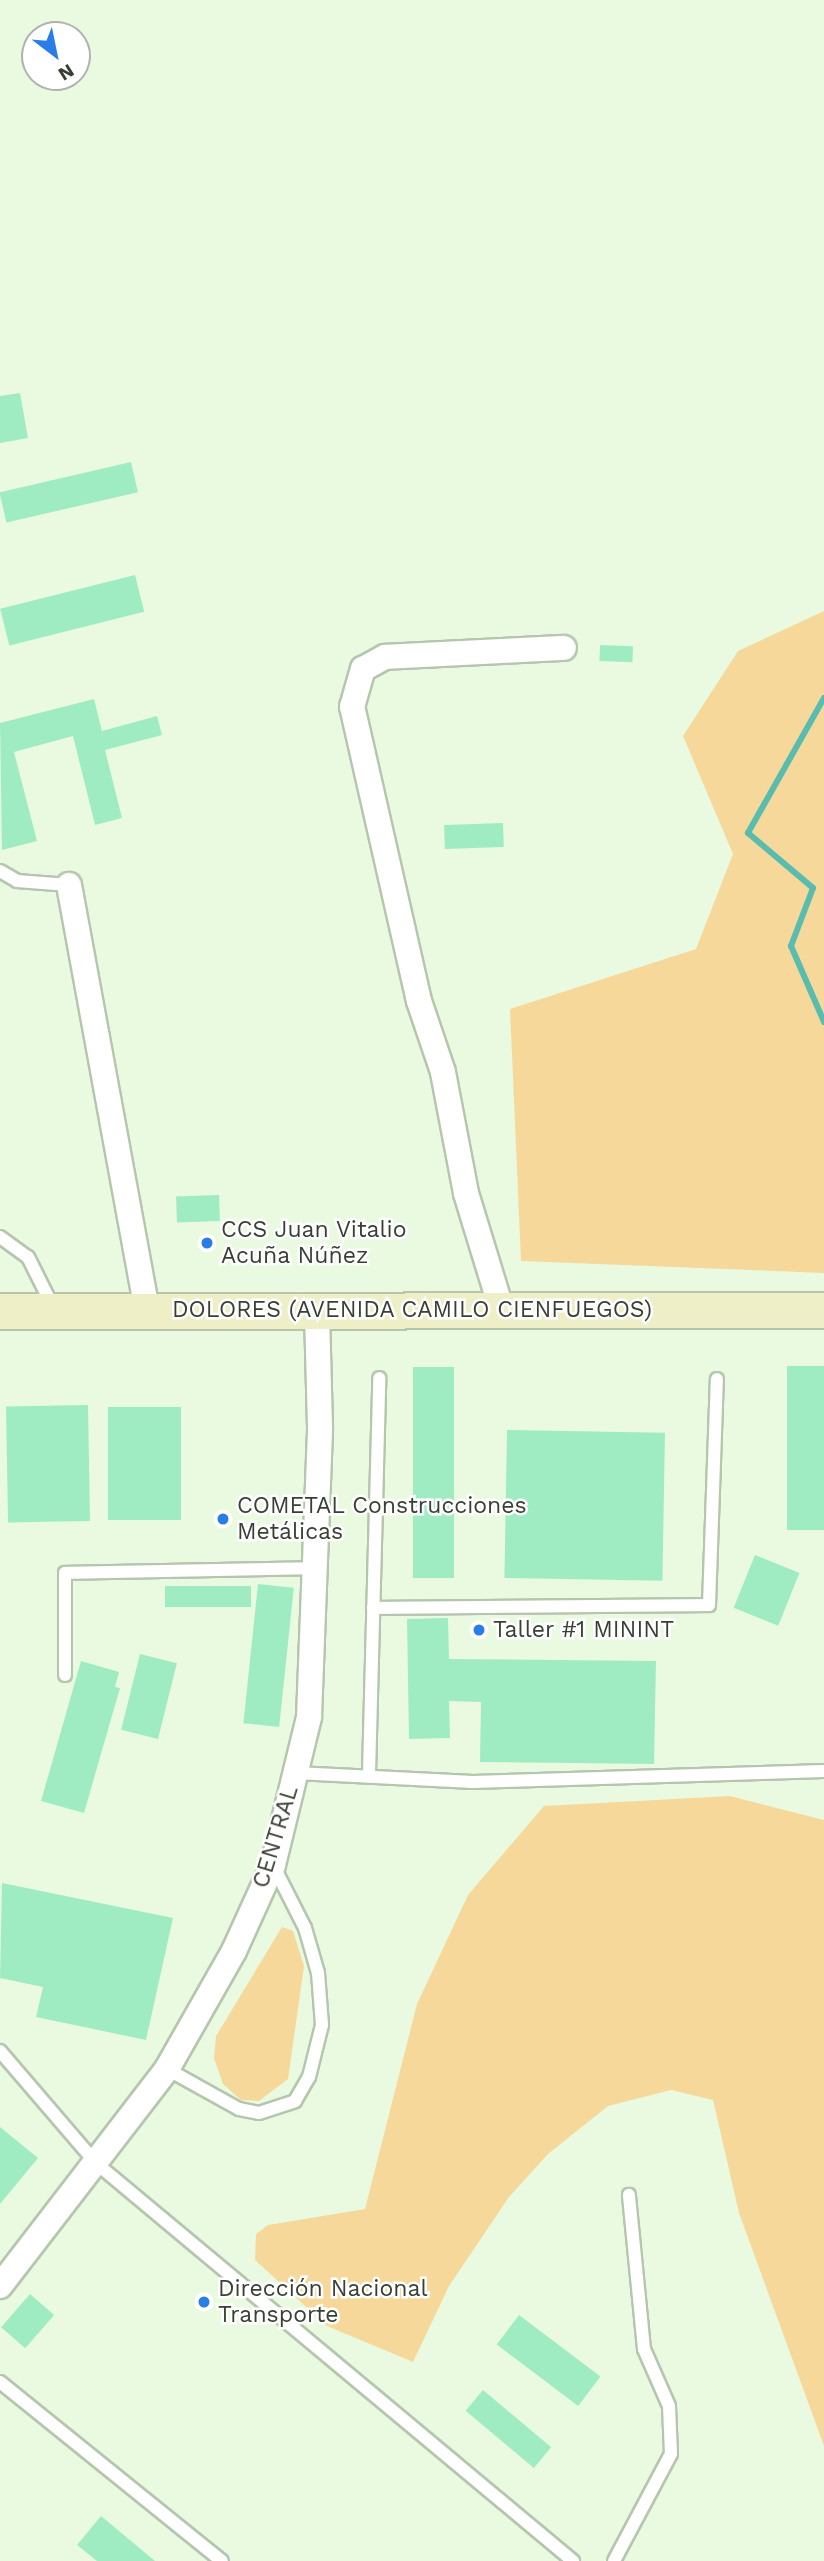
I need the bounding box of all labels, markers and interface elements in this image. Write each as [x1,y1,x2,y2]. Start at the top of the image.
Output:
north arrow [21,21,91,91]
text: N [54,59,78,86]
place label: CCS Juan Vitalio Acuña Núñez [221,1216,408,1270]
marker: CCS Juan Vitalio Acuña Núñez [199,1235,215,1251]
street label: DOLORES (AVENIDA CAMILO CIENFUEGOS) [172,1296,652,1324]
place label: COMETAL Construcciones Metálicas [237,1492,527,1546]
marker: COMETAL Construcciones Metálicas [215,1511,231,1527]
place label: Taller #1 MININT [493,1616,675,1644]
marker: Taller #1 MININT [471,1622,487,1638]
street label: CENTRAL [247,1783,305,1891]
place label: Dirección Nacional Transporte [218,2275,427,2329]
marker: Dirección Nacional Transporte [196,2294,212,2310]

